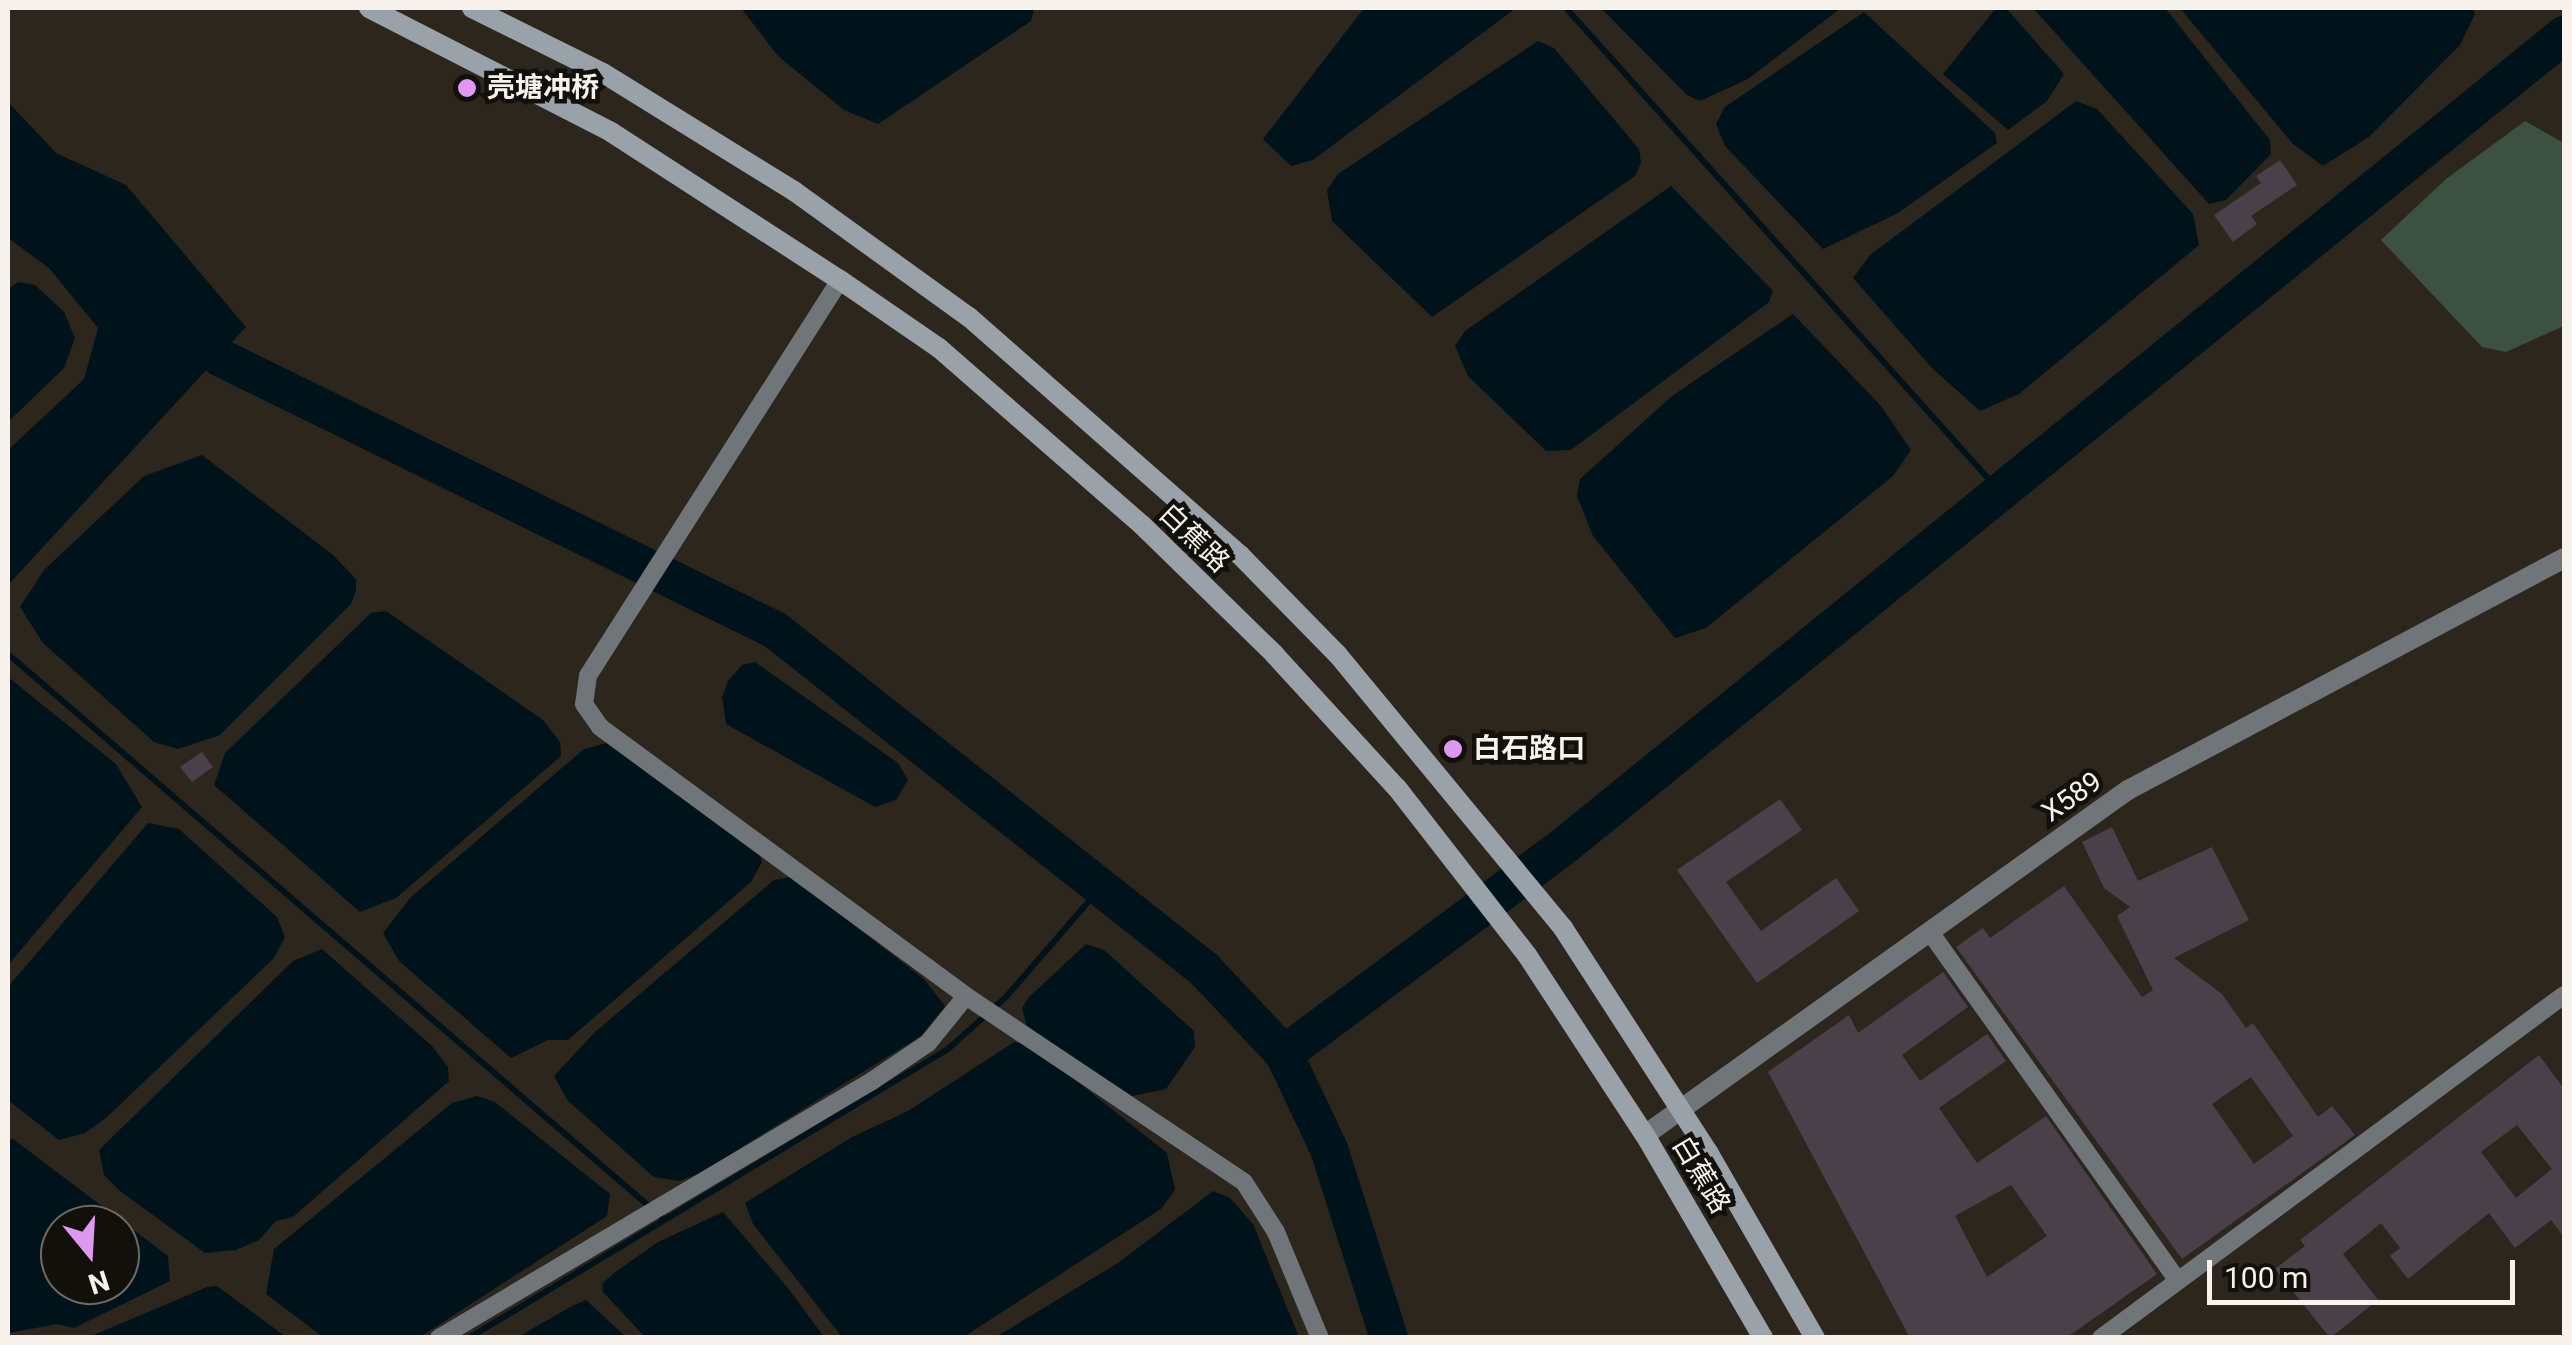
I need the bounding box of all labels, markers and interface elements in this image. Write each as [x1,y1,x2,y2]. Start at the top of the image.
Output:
place label: 壳塘冲桥 [487,71,599,105]
marker: 壳塘冲桥 [456,77,478,99]
street label: 白蕉路 [1152,497,1236,579]
place label: 白石路口 [1473,732,1585,766]
marker: 白石路口 [1442,738,1464,760]
street label: X589 [2036,765,2108,829]
street label: 白蕉路 [1665,1130,1737,1220]
north arrow [40,1205,140,1305]
scale bar [2212,1240,2520,1302]
text: 100 m [2224,1260,2308,1295]
text: N [84,1263,113,1301]

